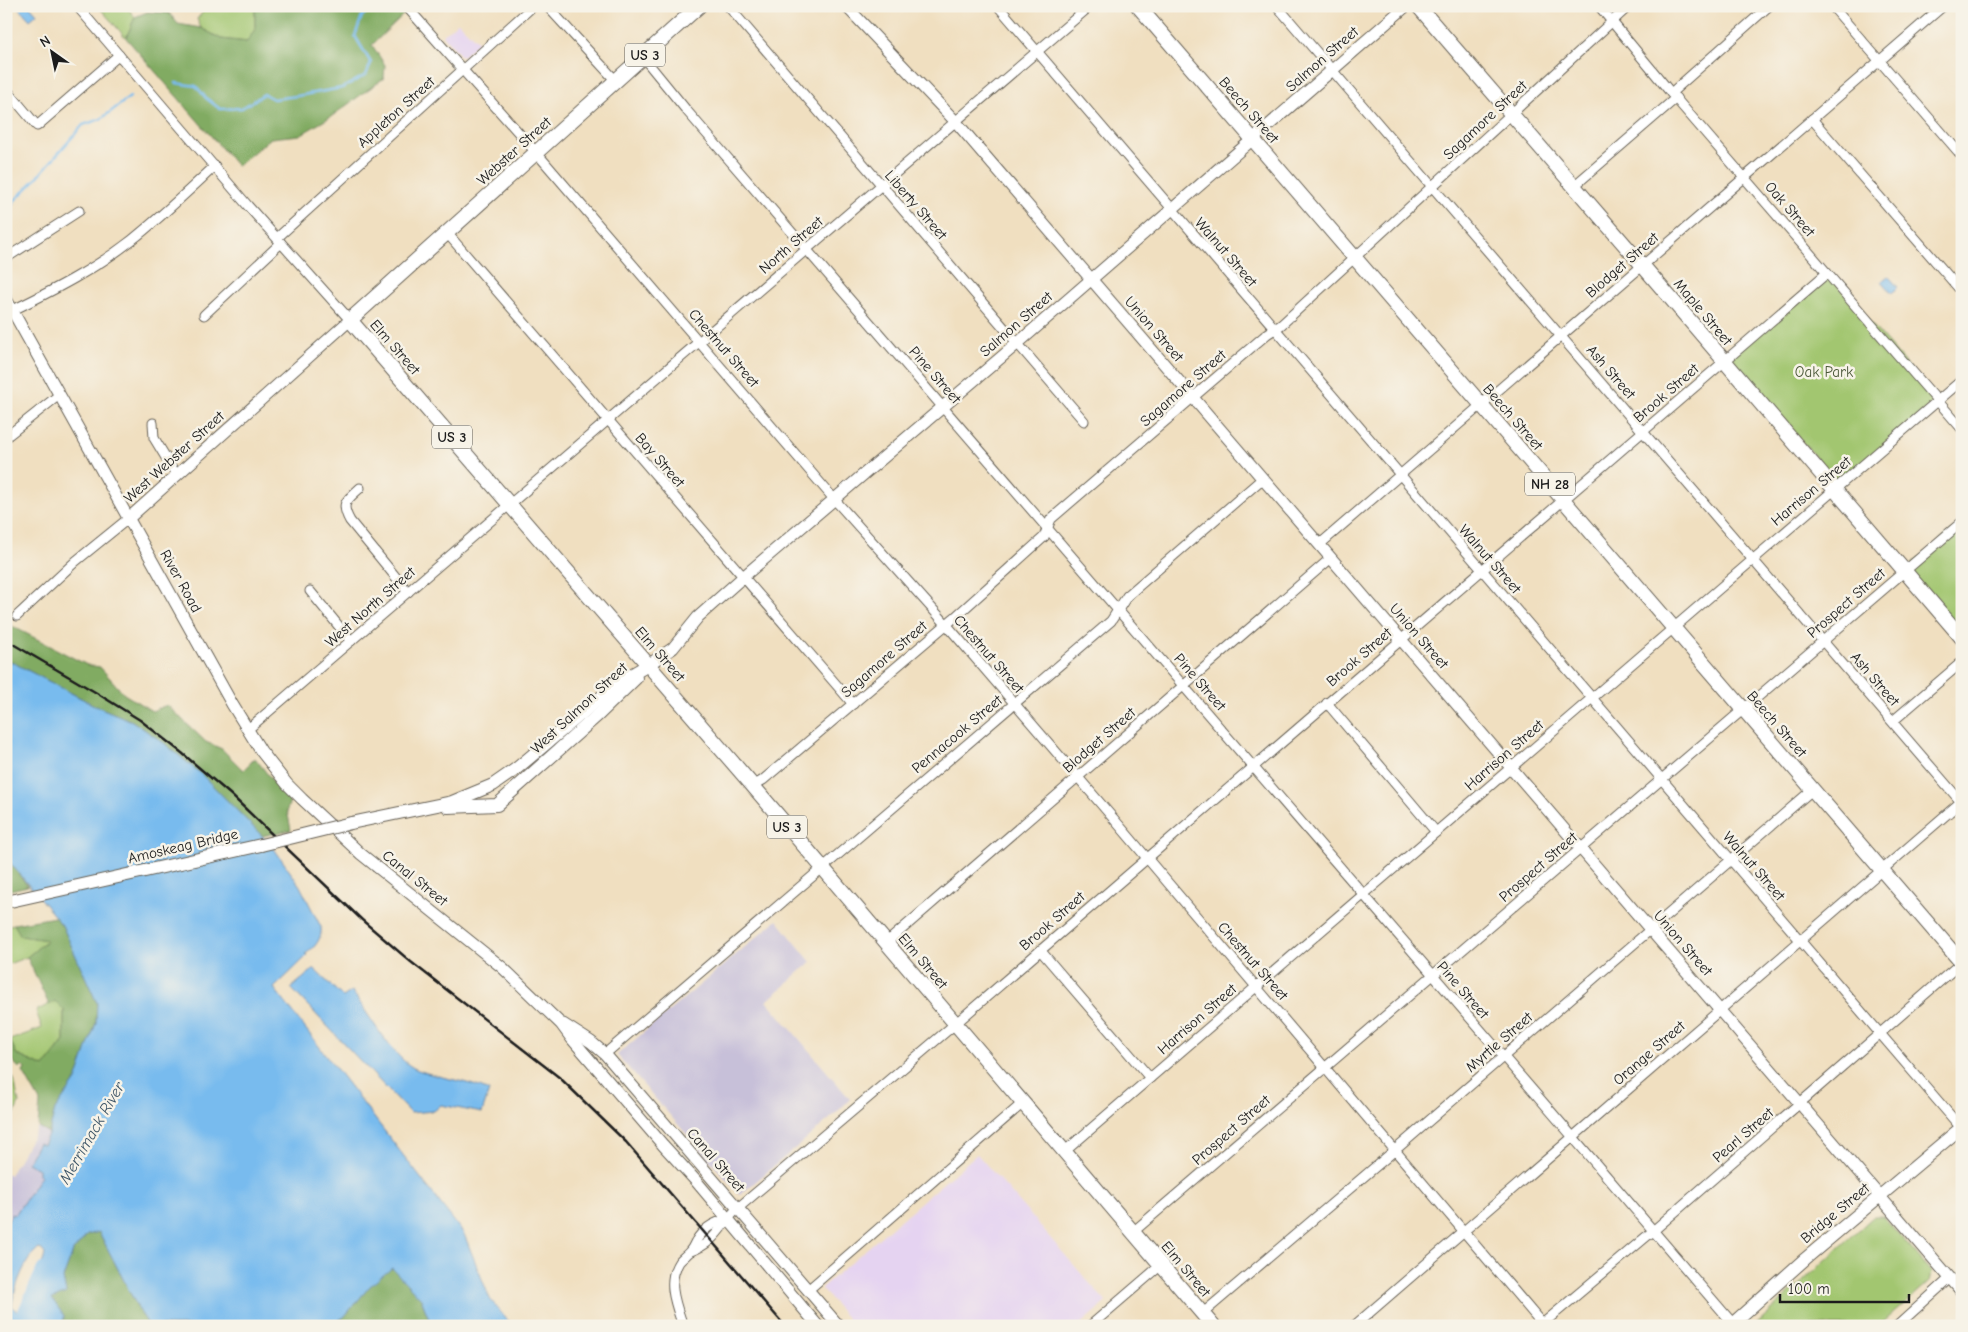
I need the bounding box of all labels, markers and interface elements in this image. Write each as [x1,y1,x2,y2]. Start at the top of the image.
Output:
street label: Salmon Street [1282,22,1363,95]
north arrow [28,28,78,78]
text: N [37,32,54,51]
road number: US 3 [625,44,665,66]
street label: Appleton Street [354,72,439,152]
street label: Beech Street [1215,73,1283,147]
street label: Sagamore Street [1439,76,1531,163]
street label: Webster Street [473,113,555,189]
street label: Liberty Street [881,167,951,244]
street label: Oak Street [1761,178,1819,241]
street label: North Street [755,212,827,278]
street label: Walnut Street [1191,214,1261,291]
street label: Blodget Street [1582,228,1663,302]
street label: Maple Street [1670,275,1737,350]
street label: Salmon Street [976,287,1057,360]
street label: Union Street [1121,293,1188,366]
street label: Chestnut Street [685,305,763,391]
street label: Elm Street [366,316,424,379]
street label: Ash Street [1583,341,1640,403]
street label: Pine Street [905,343,965,408]
street label: Sagamore Street [1136,345,1230,430]
street label: Brook Street [1630,359,1703,426]
park label: Oak Park [1795,363,1854,381]
street label: Beech Street [1479,380,1547,454]
street label: West Webster Street [120,407,228,507]
road number: US 3 [432,426,472,448]
street label: Bay Street [631,429,689,491]
street label: Harrison Street [1767,452,1855,530]
road number: NH 28 [1525,472,1575,496]
street label: Walnut Street [1455,521,1525,598]
street label: River Road [156,546,206,616]
street label: West North Street [321,562,419,651]
street label: Prospect Street [1803,564,1889,642]
street label: Union Street [1386,600,1453,673]
street label: Chestnut Street [950,611,1028,697]
street label: Sagamore Street [837,616,931,701]
street label: Elm Street [631,623,689,686]
street label: Brook Street [1323,623,1396,690]
street label: Ash Street [1847,648,1904,710]
street label: Pine Street [1170,650,1230,715]
street label: West Salmon Street [527,658,632,757]
street label: Beech Street [1743,687,1811,761]
street label: Pennacook Street [908,690,1006,777]
street label: Blodget Street [1059,703,1140,777]
street label: Harrison Street [1461,715,1548,794]
road number: US 3 [767,816,807,839]
street label: Amoskeag Bridge [126,824,240,867]
street label: Prospect Street [1495,828,1581,906]
street label: Walnut Street [1719,828,1789,905]
street label: Canal Street [379,846,452,910]
street label: Brook Street [1016,887,1089,954]
street label: Union Street [1650,907,1717,980]
street label: Chestnut Street [1214,918,1292,1004]
street label: Elm Street [894,929,952,993]
street label: Pine Street [1433,958,1493,1023]
street label: Harrison Street [1154,979,1241,1058]
street label: Myrtle Street [1462,1008,1537,1076]
street label: Orange Street [1609,1016,1689,1089]
water label: Merrimack River [55,1078,129,1188]
street label: Prospect Street [1188,1091,1274,1169]
street label: Pearl Street [1709,1103,1778,1166]
street label: Canal Street [683,1124,749,1196]
street label: Bridge Street [1797,1178,1874,1247]
street label: Elm Street [1157,1237,1215,1301]
scale bar [1780,1272,1909,1304]
text: 100 m [1788,1280,1830,1298]

